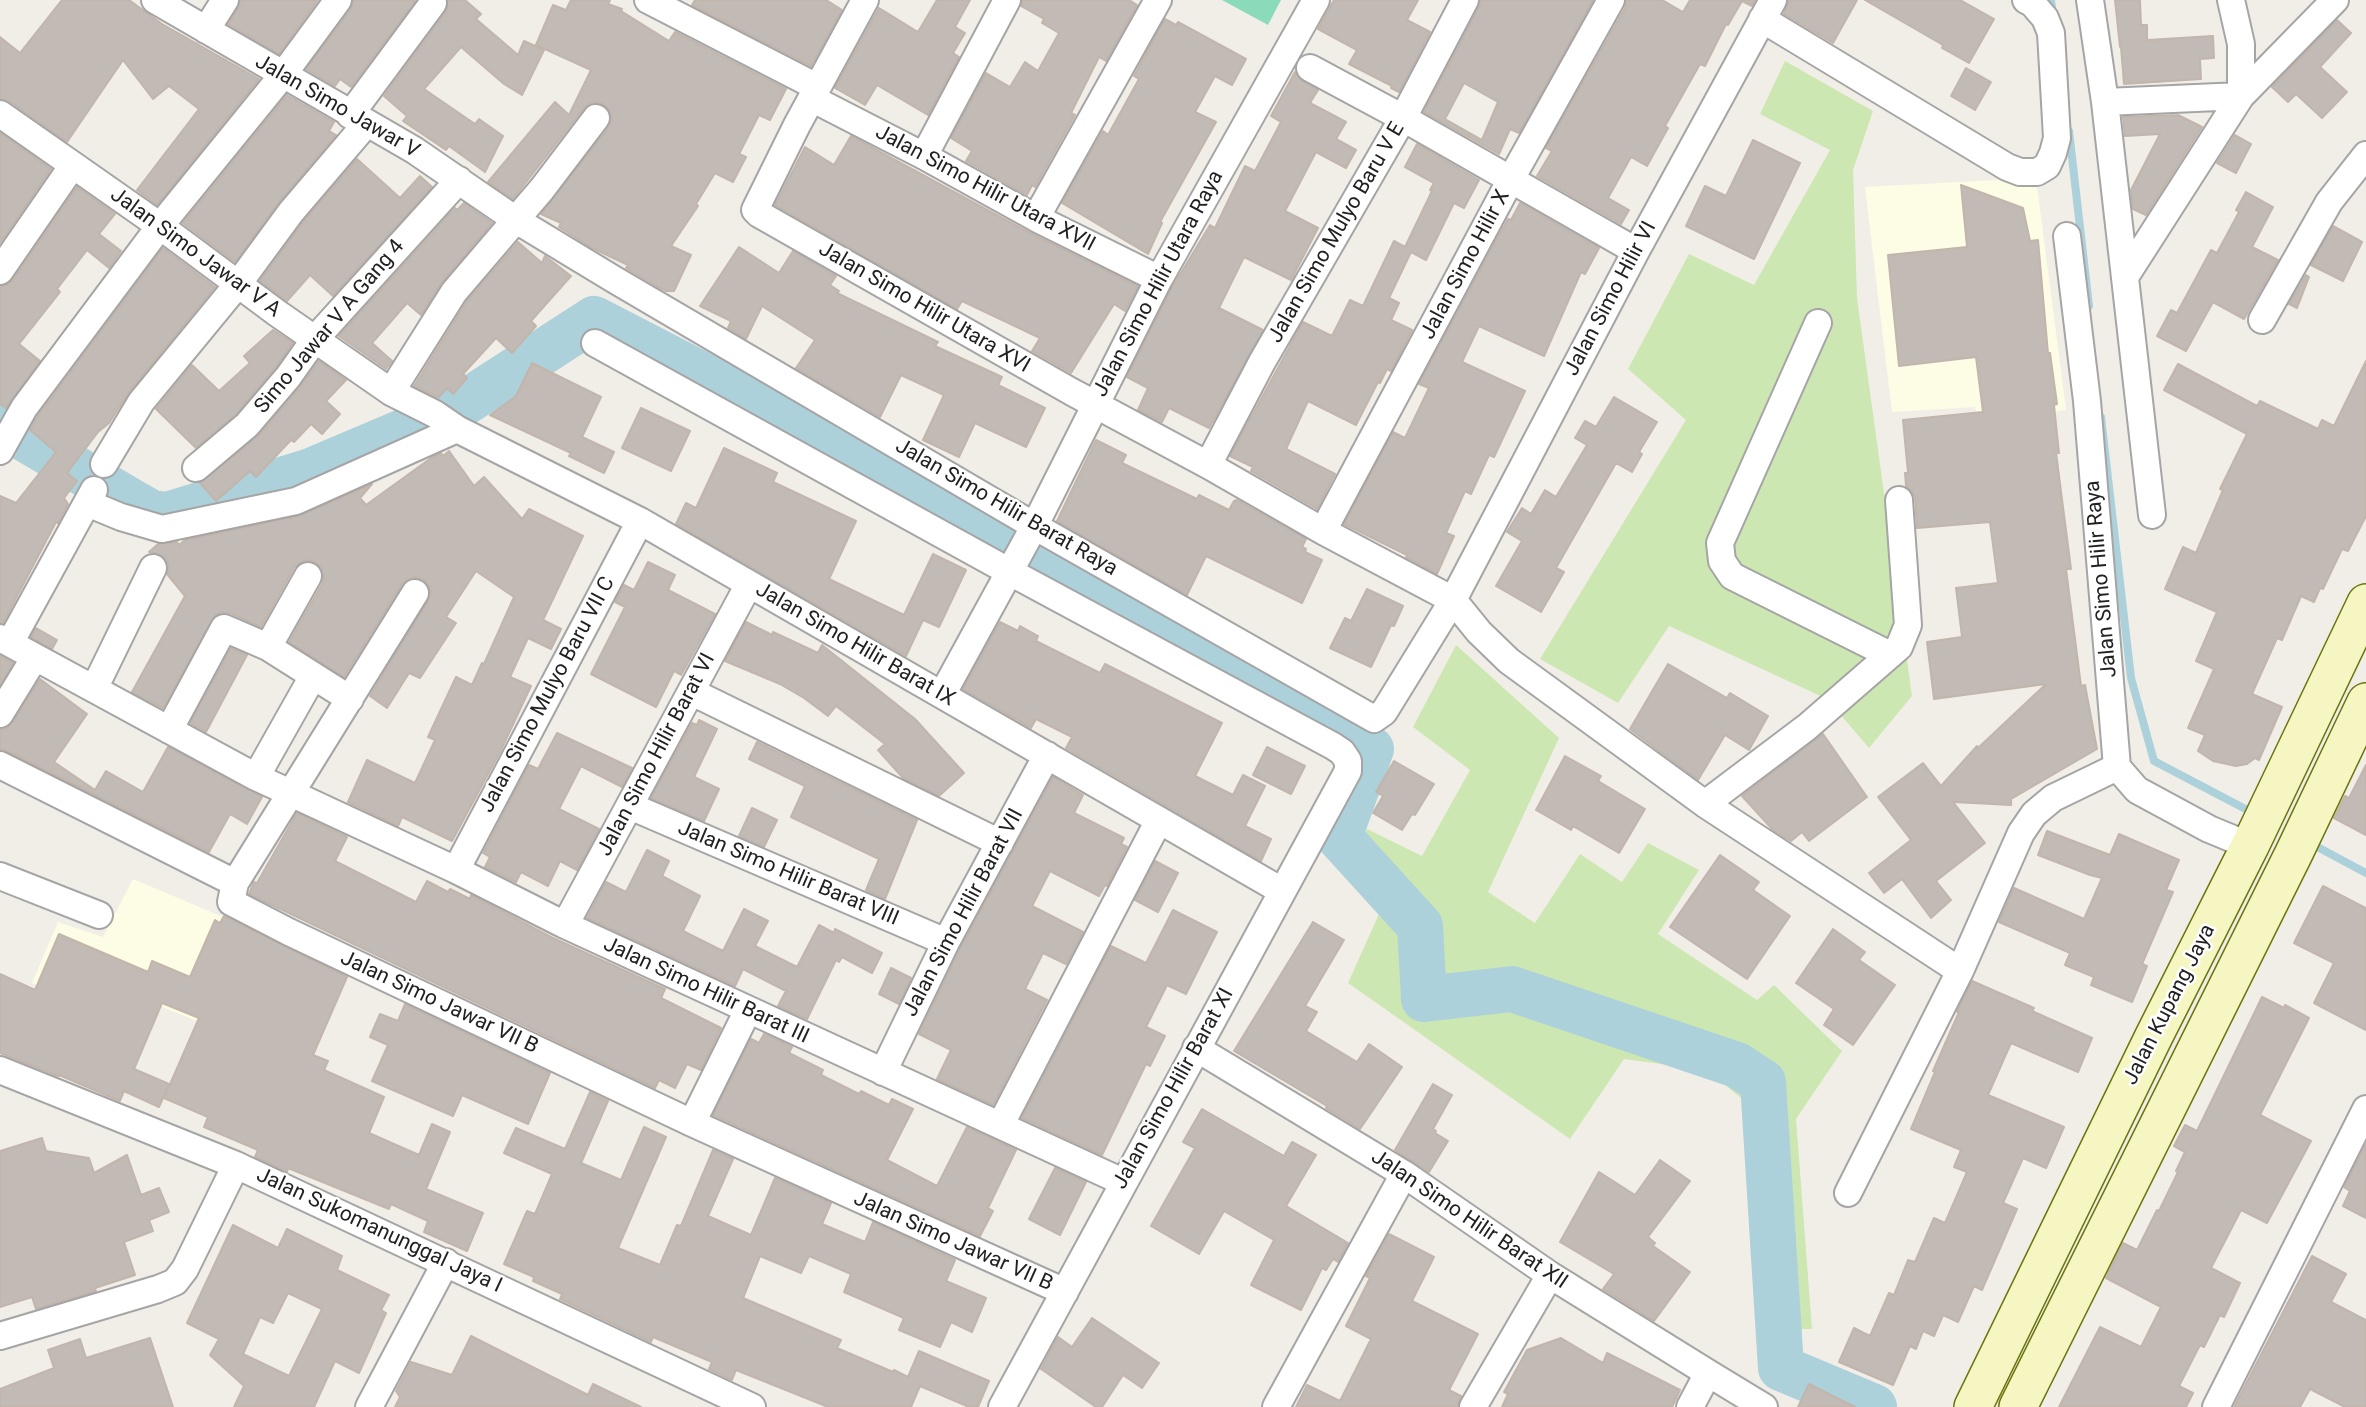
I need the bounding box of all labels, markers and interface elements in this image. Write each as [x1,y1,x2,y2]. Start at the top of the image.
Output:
street label: Jalan Simo Jawar V [250,50,424,164]
street label: Jalan Simo Mulyo Baru V E [1263,118,1411,348]
street label: Jalan Simo Hilir Utara XVII [871,120,1099,258]
street label: Jalan Simo Hilir Utara Raya [1089,166,1229,402]
street label: Jalan Simo Jawar V A [105,183,285,323]
street label: Jalan Simo Hilir X [1416,186,1516,344]
street label: Jalan Simo Hilir VI [1560,217,1662,381]
street label: Simo Jawar V A Gang 4 [250,235,410,419]
street label: Jalan Simo Hilir Utara XVI [814,237,1034,379]
street label: Jalan Simo Hilir Barat Raya [890,434,1122,582]
street label: Jalan Simo Hilir Raya [2081,479,2123,679]
street label: Jalan Simo Mulyo Baru VII C [475,573,621,817]
street label: Jalan Simo Hilir Barat IX [751,578,959,712]
street label: Jalan Simo Hilir Barat VI [593,649,721,861]
street label: Jalan Simo Hilir Barat VII [898,805,1030,1021]
street label: Jalan Simo Hilir Barat VIII [674,816,902,932]
street label: Jalan Kupang Jaya [2119,921,2221,1089]
street label: Jalan Simo Hilir Barat III [599,932,813,1050]
street label: Jalan Simo Jawar VII B [336,946,542,1060]
street label: Jalan Simo Hilir Barat XI [1108,984,1240,1194]
street label: Jalan Simo Hilir Barat XII [1366,1145,1572,1295]
street label: Jalan Sukomanunggal Jaya I [252,1163,506,1299]
street label: Jalan Simo Jawar VII B [850,1187,1056,1297]

